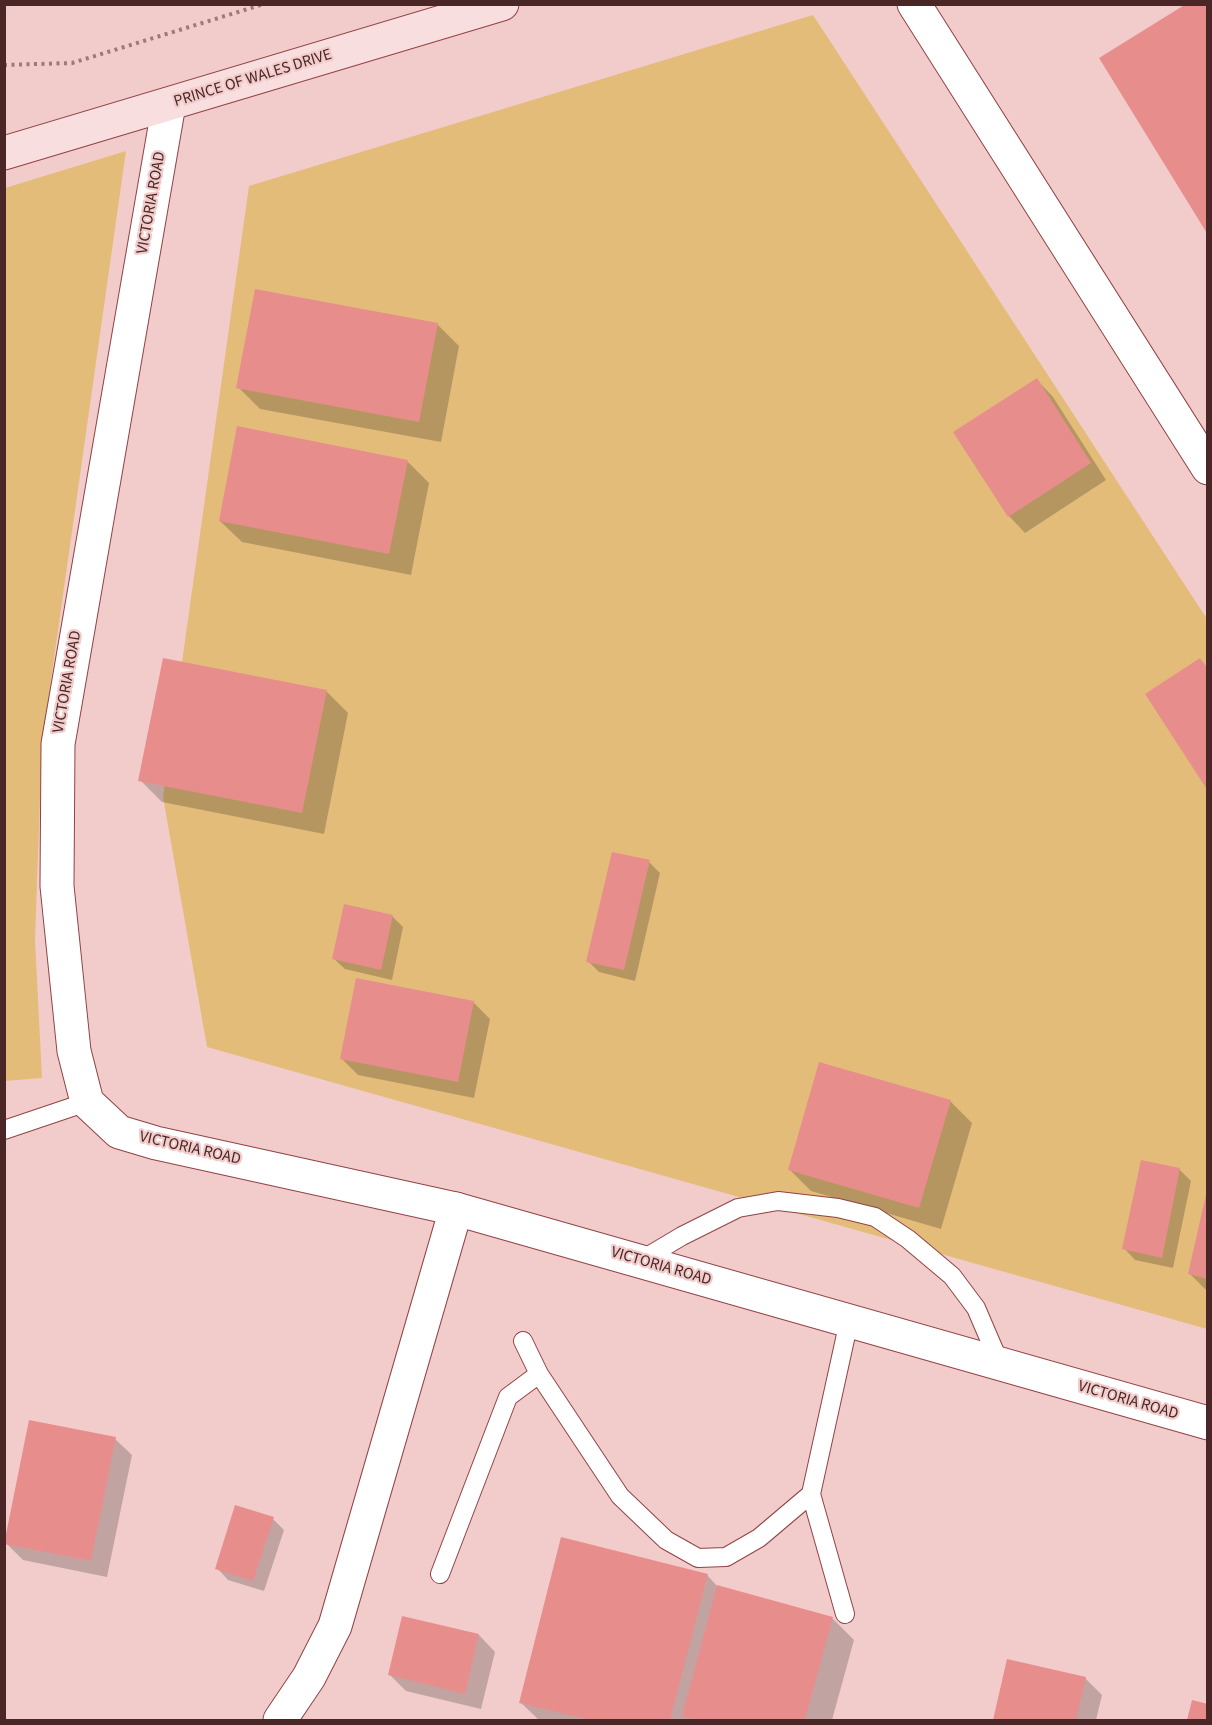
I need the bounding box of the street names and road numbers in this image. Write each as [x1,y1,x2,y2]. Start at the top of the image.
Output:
street label: PRINCE OF WALES DRIVE [172,46,334,112]
street label: VICTORIA ROAD [134,150,170,256]
street label: VICTORIA ROAD [50,629,86,735]
street label: VICTORIA ROAD [137,1128,243,1170]
street label: VICTORIA ROAD [609,1244,713,1290]
street label: VICTORIA ROAD [1076,1378,1180,1424]

